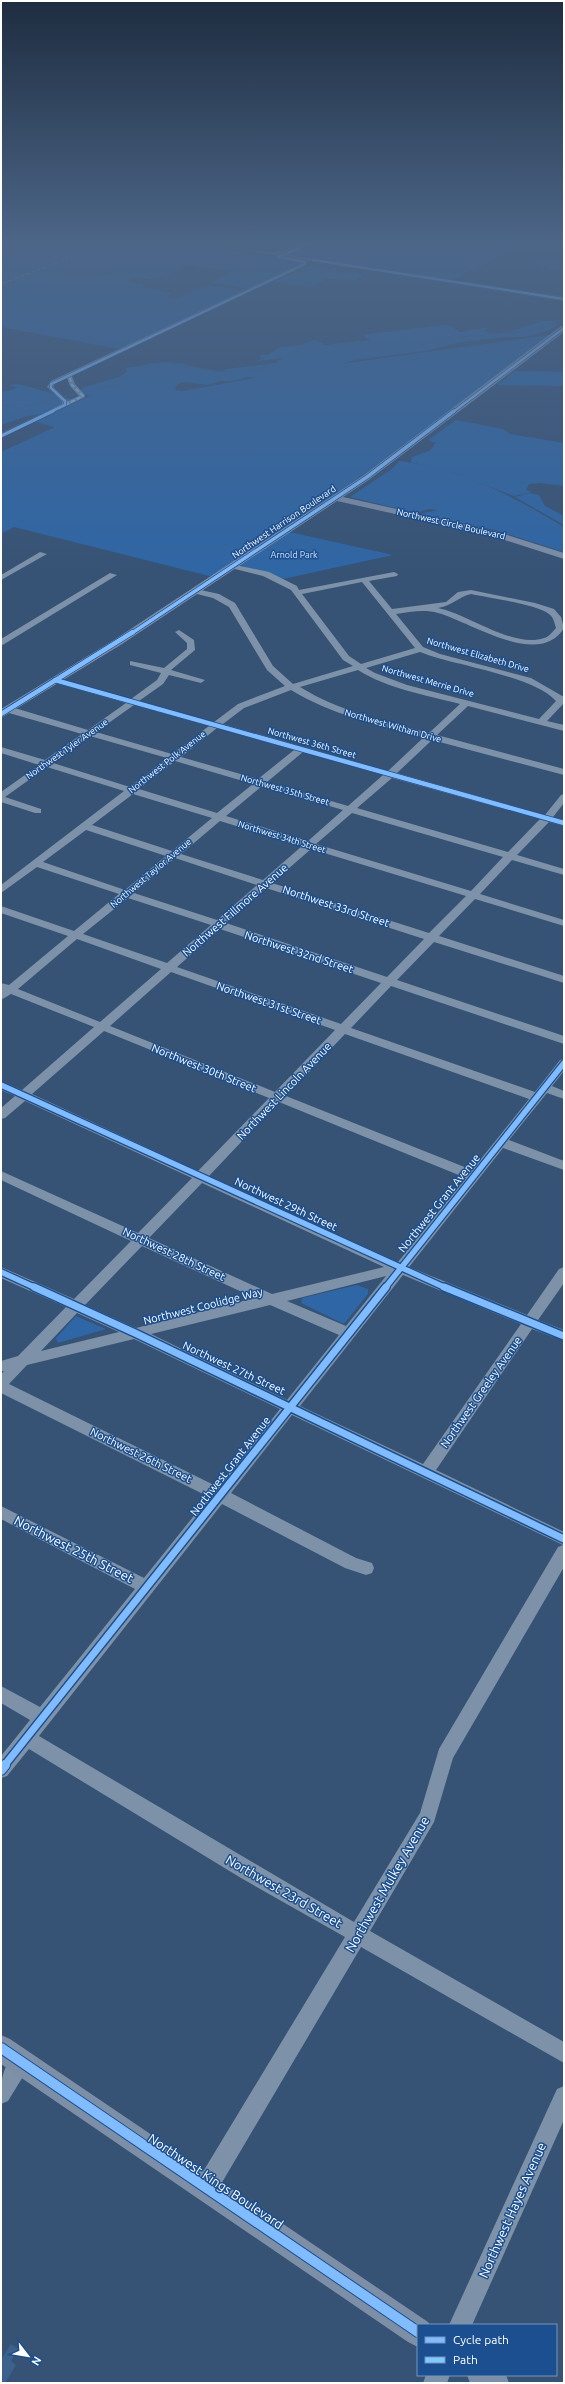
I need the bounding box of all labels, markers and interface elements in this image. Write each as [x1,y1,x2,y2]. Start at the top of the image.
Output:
street label: Northwest Harrison Boulevard [230,484,338,560]
street label: Northwest Circle Boulevard [396,507,506,541]
park label: Arnold Park [270,550,318,560]
street label: Northwest Elizabeth Drive [426,636,530,674]
street label: Northwest Merrie Drive [381,663,475,699]
street label: Northwest Witham Drive [343,707,443,745]
street label: Northwest Tyler Avenue [24,717,110,781]
street label: Northwest 36th Street [267,726,358,761]
street label: Northwest Polk Avenue [126,729,208,795]
street label: Northwest 35th Street [240,773,331,808]
street label: Northwest 34th Street [237,819,328,855]
street label: Northwest Taylor Avenue [109,836,193,910]
street label: Northwest Fillmore Avenue [180,861,290,959]
street label: Northwest 33rd Street [281,883,392,929]
street label: Northwest 32nd Street [243,929,356,975]
street label: Northwest 31st Street [215,979,324,1027]
street label: Northwest Lincoln Avenue [235,1040,333,1142]
street label: Northwest 30th Street [150,1042,259,1095]
street label: Northwest Grant Avenue [396,1152,482,1254]
street label: Northwest 29th Street [233,1175,340,1233]
street label: Northwest 28th Street [121,1225,228,1283]
street label: Northwest Coolidge Way [142,1285,265,1327]
street label: Northwest Greeley Avenue [438,1334,524,1450]
street label: Northwest 27th Street [181,1339,288,1397]
street label: Northwest Grant Avenue [188,1414,272,1518]
street label: Northwest 26th Street [88,1425,194,1485]
street label: Northwest 25th Street [12,1513,136,1585]
street label: Northwest Mulkey Avenue [342,1814,432,1954]
street label: Northwest 23rd Street [223,1852,345,1930]
street label: Northwest Kings Boulevard [146,2131,286,2231]
street label: Northwest Hayes Avenue [476,2140,548,2280]
legend [417,2324,557,2376]
text: Cycle path [453,2333,509,2346]
north arrow [8,2336,48,2376]
text: Path [453,2353,478,2366]
text: N [29,2355,44,2368]

